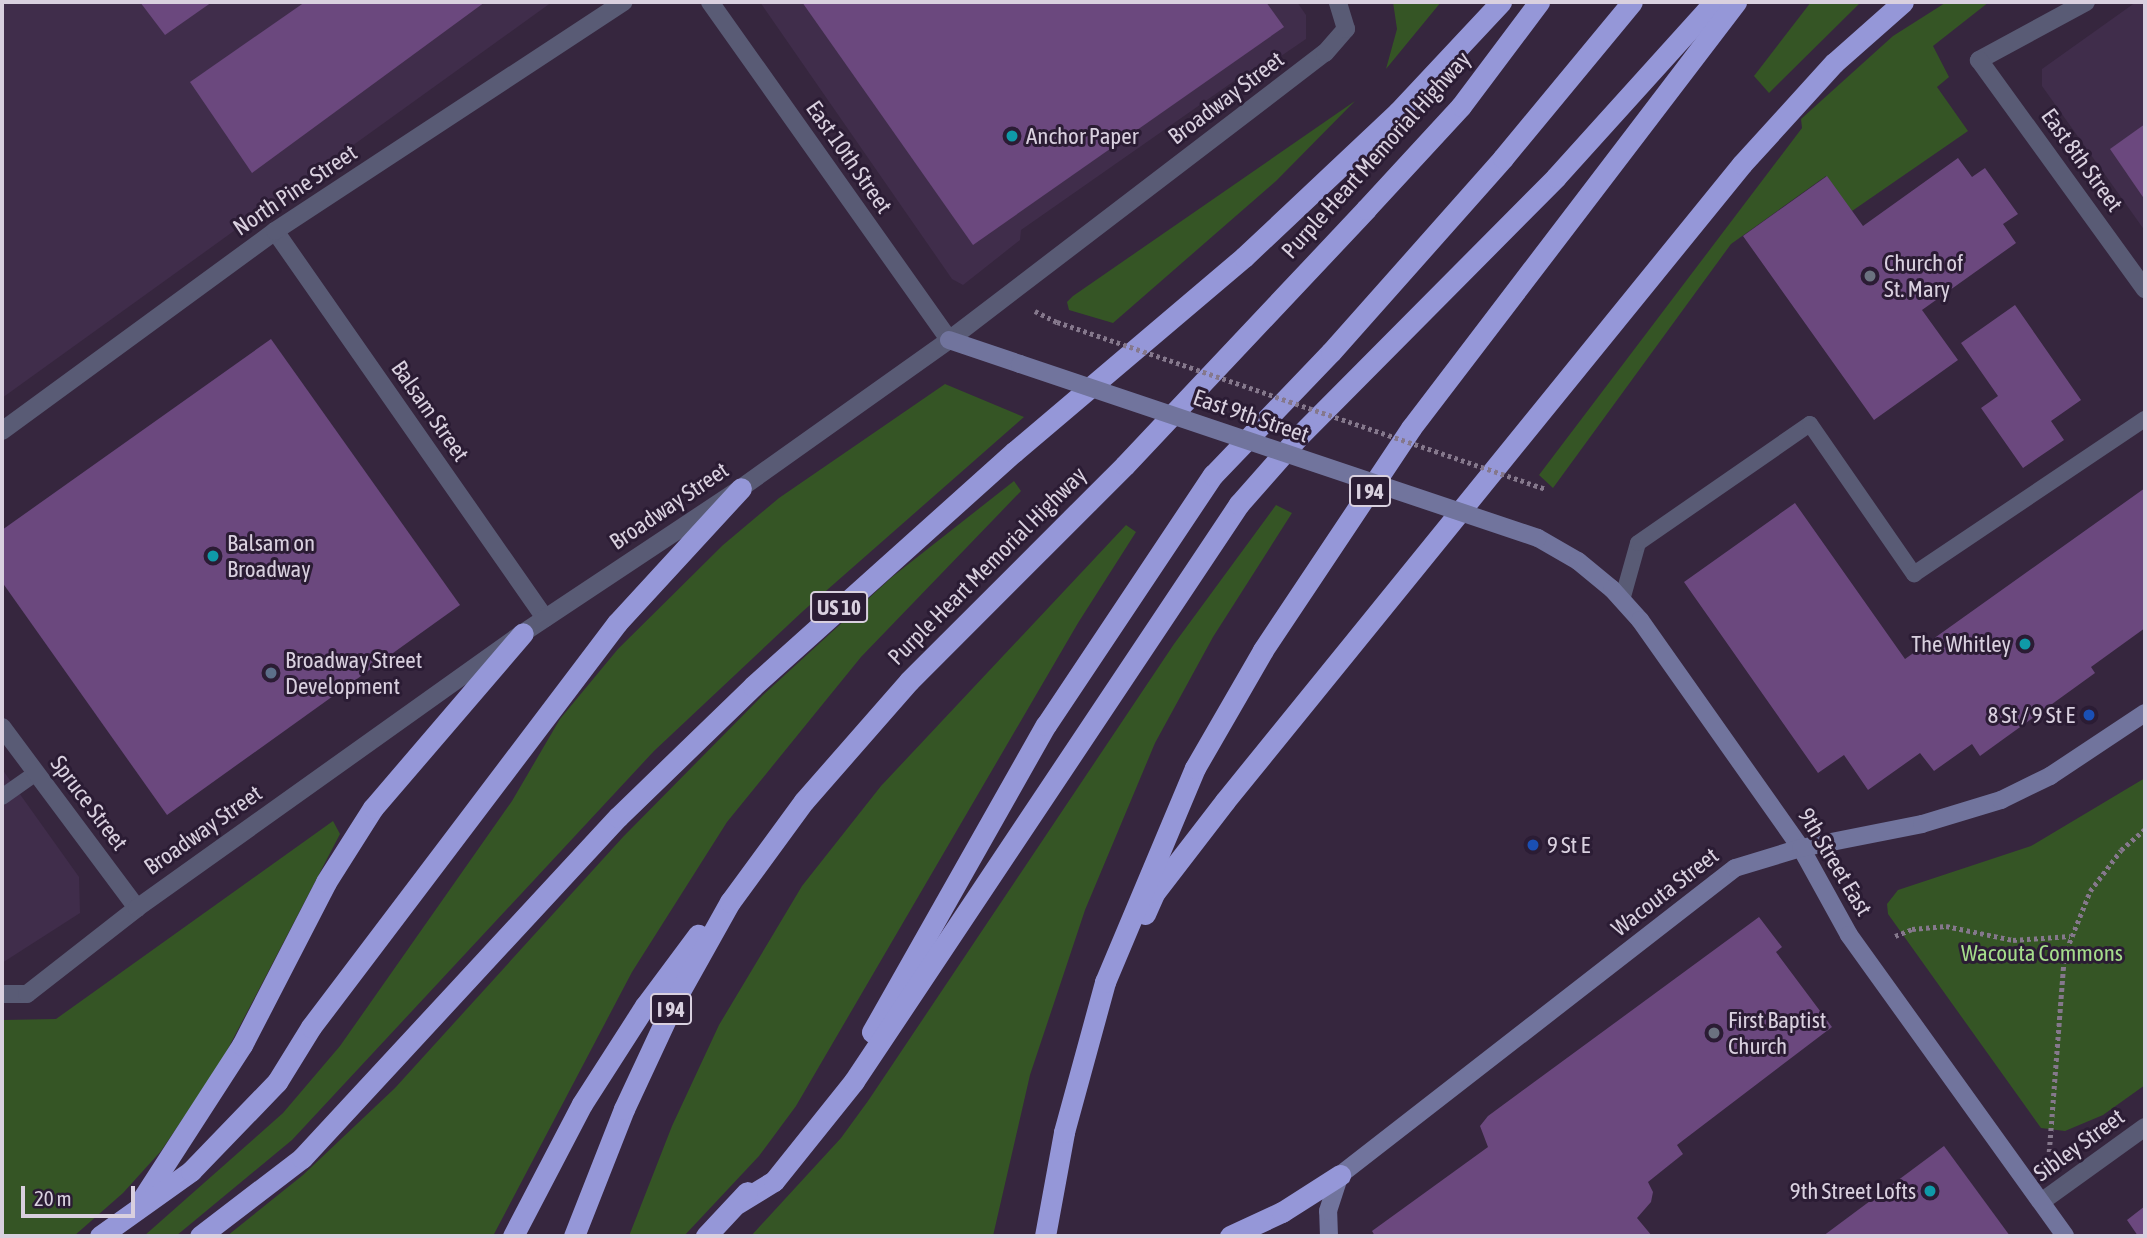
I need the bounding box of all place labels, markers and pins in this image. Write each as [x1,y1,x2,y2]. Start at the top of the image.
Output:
place label: Anchor Paper [1026,122,1138,150]
marker: Anchor Paper [1004,128,1020,144]
place label: Church of St. Mary [1884,249,1963,303]
marker: Church of St. Mary [1862,268,1878,284]
place label: Balsam on Broadway [227,529,315,583]
marker: Balsam on Broadway [205,548,221,564]
place label: The Whitley [1911,630,2011,658]
marker: The Whitley [2017,636,2033,652]
place label: Broadway Street Development [285,646,422,700]
marker: Broadway Street Development [263,665,279,681]
place label: 8 St / 9 St E [1987,701,2075,729]
marker: 8 St / 9 St E [2081,707,2097,723]
place label: 9 St E [1547,831,1590,859]
marker: 9 St E [1525,837,1541,853]
place label: First Baptist Church [1728,1006,1826,1060]
marker: First Baptist Church [1706,1025,1722,1041]
place label: 9th Street Lofts [1790,1177,1916,1205]
marker: 9th Street Lofts [1922,1183,1938,1199]

